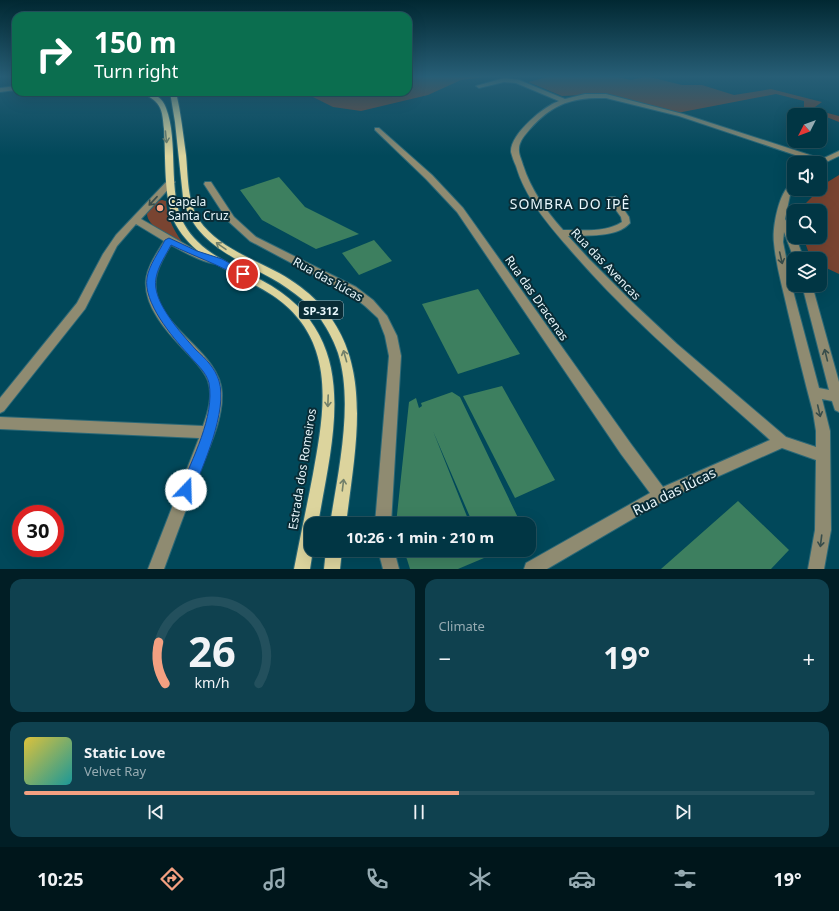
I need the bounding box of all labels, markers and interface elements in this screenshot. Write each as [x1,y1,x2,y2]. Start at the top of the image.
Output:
text: 150 m [94,23,177,61]
icon: right [28,28,80,80]
text: Turn right [94,59,178,83]
north arrow [787,108,827,148]
map controls [787,108,827,292]
one-way arrow [163,130,170,143]
button: sound [787,156,827,196]
place label: Capela Santa Cruz [168,193,229,224]
district label: SOMBRA DO IPÊ [510,194,630,213]
one-way arrow [148,196,158,206]
marker: Capela Santa Cruz [155,203,165,213]
button: search [787,204,827,244]
street label: Rua das Avencas [567,224,645,304]
one-way arrow [216,242,227,250]
one-way arrow [778,251,785,264]
street label: Rua das Dracenas [501,252,573,344]
button: layers [787,252,827,292]
street label: Rua das Iúcas [290,253,366,305]
pin [226,257,260,291]
icon: arrive [232,263,254,285]
road number: SP-312 [299,301,343,319]
one-way arrow [822,348,830,361]
one-way arrow [341,350,348,363]
one-way arrow [324,394,332,407]
one-way arrow [816,404,823,417]
street label: Estrada dos Romeiros [284,407,320,531]
street label: Rua das Iúcas [629,463,719,519]
position arrow [165,469,207,511]
one-way arrow [339,479,347,492]
speed limit sign: 30 [12,505,64,557]
text: 10:26 · 1 min · 210 m [346,527,494,547]
one-way arrow [817,534,825,547]
text: Climate [439,617,485,635]
text: 26 [188,622,236,678]
text: 19° [603,637,650,678]
text: − [439,643,451,673]
text: + [802,643,815,673]
text: km/h [195,672,230,691]
text: Static Love [84,742,165,762]
text: Velvet Ray [84,762,146,780]
icon: previous [145,801,167,823]
icon: pause [408,801,430,823]
icon: next [672,801,694,823]
icon: directions [158,865,186,893]
icon: music [261,865,289,893]
icon: phone [363,865,391,893]
icon: climate [466,865,494,893]
icon: car [568,865,596,893]
icon: filters [671,865,699,893]
text: 10:25 [37,867,84,891]
text: 19° [773,867,802,891]

